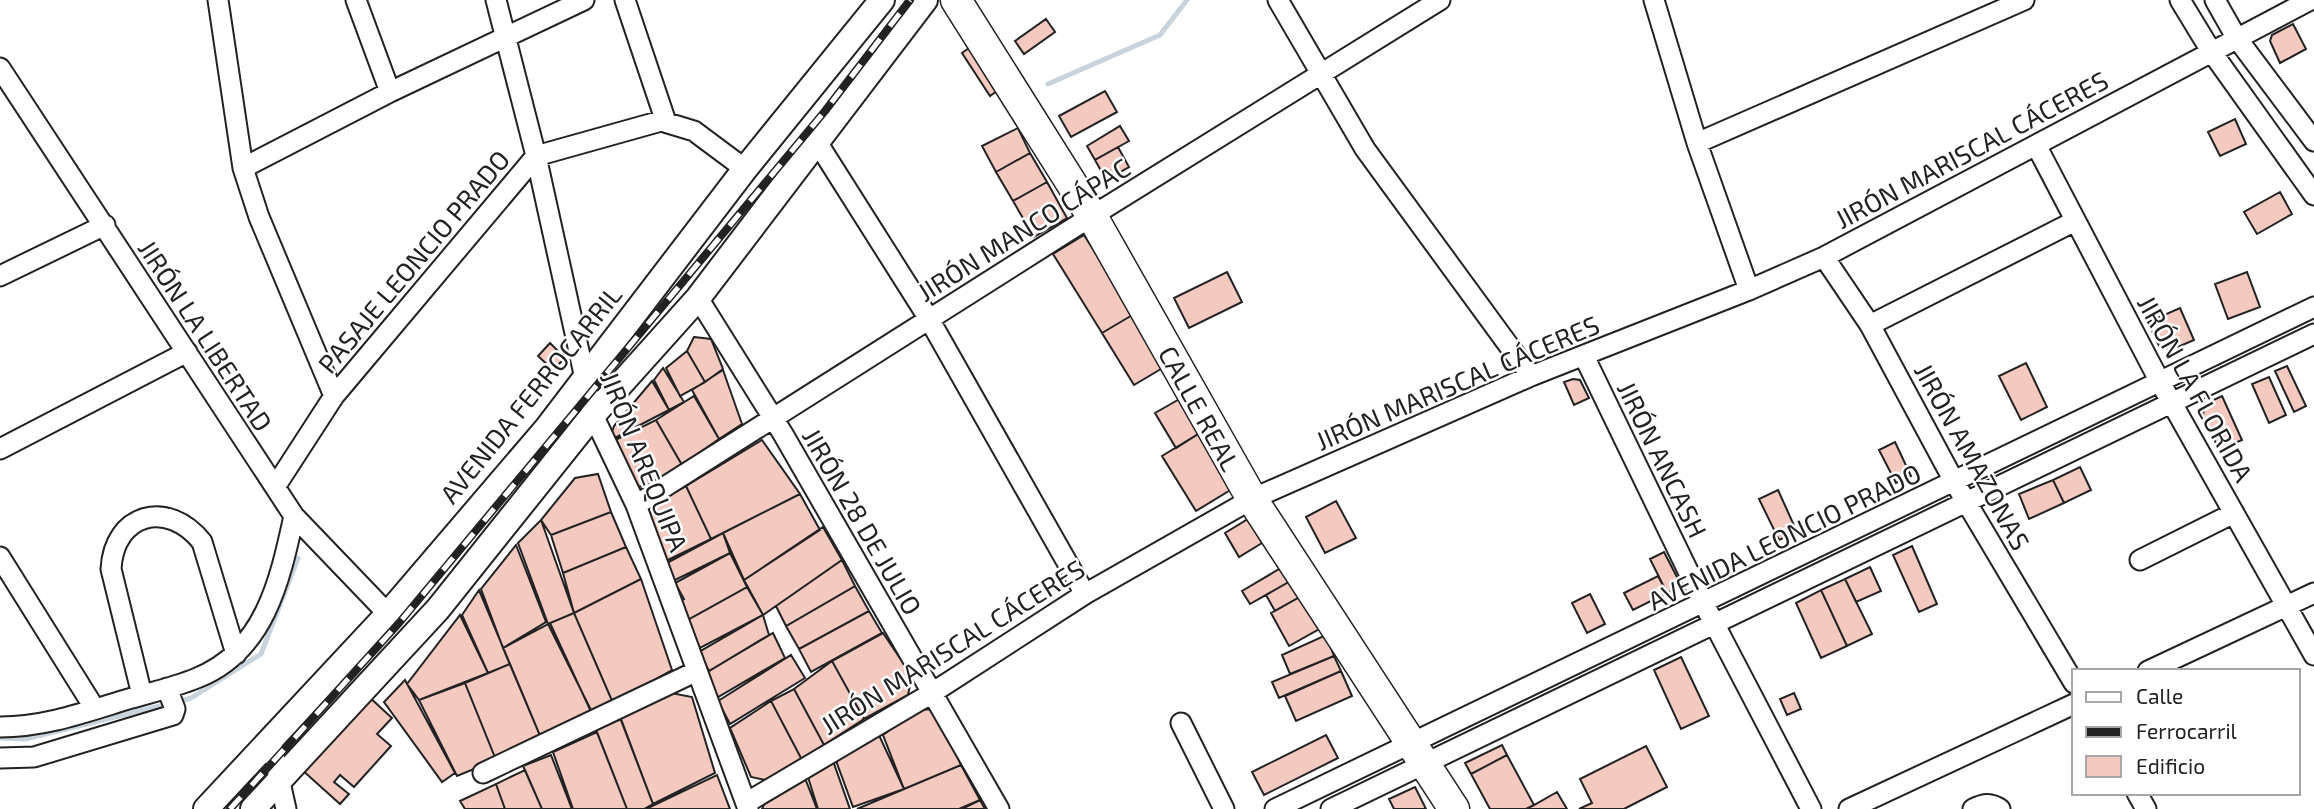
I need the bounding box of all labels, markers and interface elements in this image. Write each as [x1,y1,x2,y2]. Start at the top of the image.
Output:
street label: JIRÓN MARISCAL CÁCERES [1829,64,2113,234]
street label: PASAJE LEONCIO PRADO [311,143,515,379]
street label: JIRÓN MANCO CÁPAC [911,151,1135,307]
street label: JIRÓN LA LIBERTAD [133,234,279,436]
street label: AVENIDA FERROCARRIL [433,279,627,509]
street label: JIRÓN LA FLORIDA [2132,289,2260,487]
street label: JIRÓN MARISCAL CÁCERES [1311,308,1603,456]
street label: CALLE REAL [1153,340,1247,476]
street label: JIRÓN AMAZONAS [1909,357,2037,555]
street label: JIRÓN AREQUIPA [595,366,695,556]
street label: JIRÓN ANCASH [1612,376,1714,542]
street label: JIRÓN 28 DE JULIO [797,422,929,620]
street label: AVENIDA LEONCIO PRADO [1642,456,1926,616]
street label: JIRÓN MARISCAL CÁCERES [815,552,1089,740]
legend [2072,669,2300,795]
text: Calle [2136,683,2183,708]
text: Ferrocarril [2136,718,2238,743]
text: Edificio [2136,753,2205,778]

